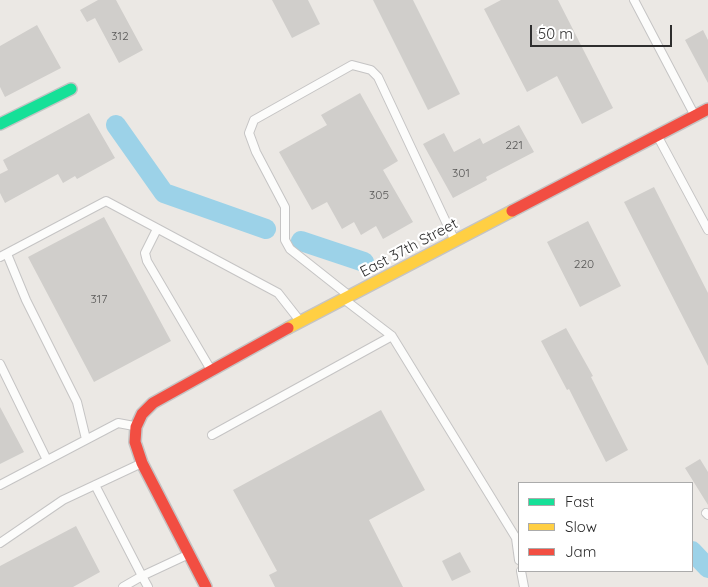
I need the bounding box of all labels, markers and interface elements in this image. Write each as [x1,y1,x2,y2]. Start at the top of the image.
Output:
scale bar [533,15,676,47]
text: 50 m [538,24,573,43]
house number: 312 [111,29,129,43]
house number: 221 [505,138,523,152]
house number: 301 [452,166,470,180]
house number: 305 [369,188,389,202]
street label: East 37th Street [357,215,461,281]
house number: 220 [574,257,594,271]
house number: 317 [91,292,107,306]
legend [518,482,693,572]
text: Fast [565,492,594,511]
text: Slow [565,517,597,536]
text: Jam [565,542,596,561]

